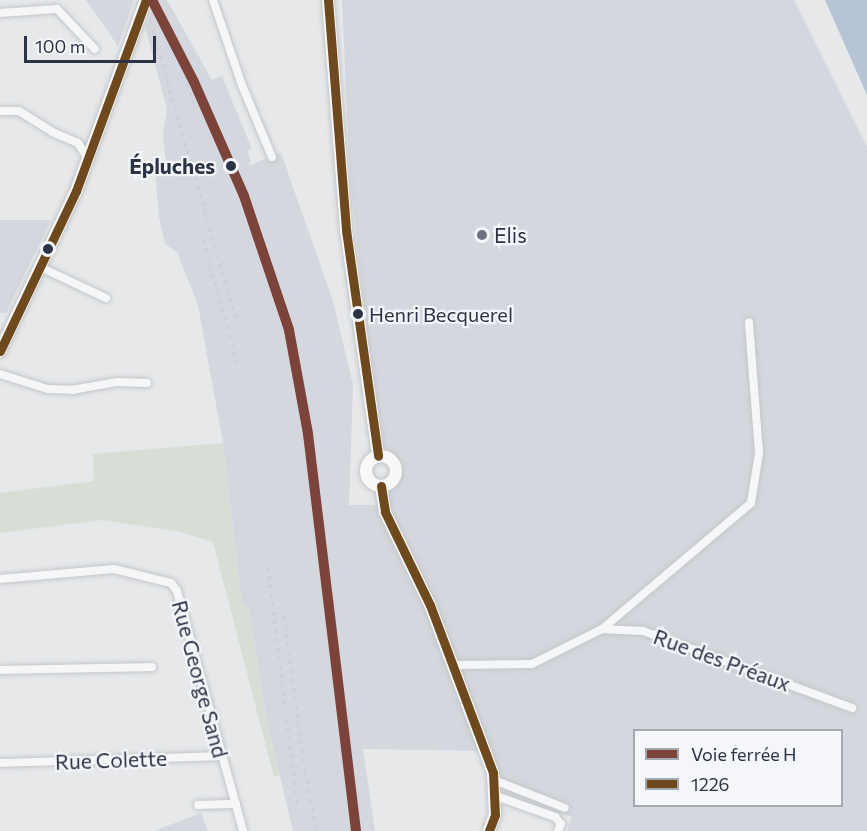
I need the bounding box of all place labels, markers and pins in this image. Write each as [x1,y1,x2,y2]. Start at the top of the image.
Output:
place label: Épluches [129,153,215,179]
marker: Épluches [220,155,242,177]
place label: Elis [494,222,527,248]
marker: Elis [475,228,489,242]
unlabelled marker [42,243,54,255]
place label: Henri Becquerel [369,302,513,326]
marker: Henri Becquerel [352,308,364,320]

